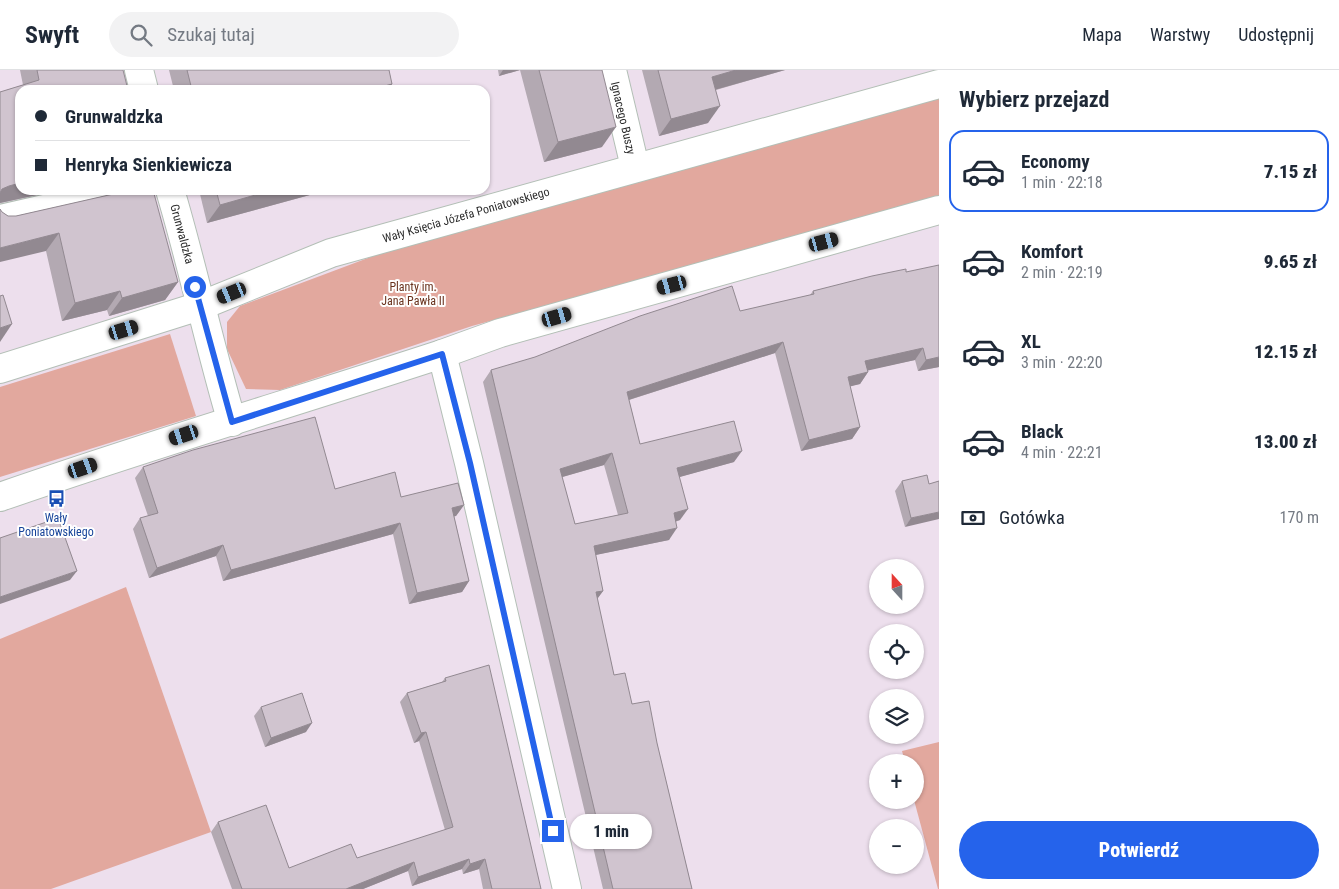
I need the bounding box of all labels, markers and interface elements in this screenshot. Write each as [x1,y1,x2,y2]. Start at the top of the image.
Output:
search box [109,12,459,57]
text: Swyft [25,21,79,49]
icon: search [127,21,155,49]
text: Szukaj tutaj [167,23,255,46]
text: Mapa [1082,24,1122,45]
text: Warstwy [1150,24,1210,45]
text: Udostępnij [1238,24,1314,45]
street label: Ignacego Buszy [608,80,638,156]
text: Wybierz przejazd [959,87,1109,112]
text: Grunwaldzka [65,105,163,128]
icon: car [961,149,1006,194]
text: Economy [1021,150,1090,173]
text: Henryka Sienkiewicza [65,153,232,176]
text: 7.15 zł [1264,160,1317,183]
text: 1 min · 22:18 [1021,173,1103,192]
street label: Wały Księcia Józefa Poniatowskiego [381,184,551,246]
street label: Grunwaldzka [167,203,197,266]
car [807,231,840,253]
icon: car [961,239,1006,284]
text: Komfort [1021,240,1083,263]
text: 9.65 zł [1264,250,1317,273]
text: 2 min · 22:19 [1021,263,1103,282]
car [655,274,688,296]
route start [184,276,206,298]
car [215,280,248,306]
park label: Planty im. Jana Pawła II [381,280,445,308]
car [540,306,573,328]
car [107,318,140,342]
icon: car [961,329,1006,374]
text: XL [1021,330,1041,353]
text: 12.15 zł [1254,340,1317,363]
text: 3 min · 22:20 [1021,353,1103,372]
icon: car [961,419,1006,464]
text: Black [1021,420,1063,443]
car [167,423,200,447]
text: 13.00 zł [1254,430,1317,453]
text: 4 min · 22:21 [1021,443,1103,462]
car [66,456,99,480]
bus stop icon: Wały Poniatowskiego [46,489,66,509]
icon: cash [959,504,987,532]
text: Gotówka [999,506,1065,529]
text: 170 m [1280,508,1319,527]
place label: Wały Poniatowskiego [18,511,94,539]
north arrow [869,559,924,614]
map controls [869,559,924,874]
button: locate [869,624,924,679]
button: layers [869,689,924,744]
button: + [869,754,924,809]
callout: 1 min [570,814,653,848]
button: − [869,819,924,874]
route end [542,820,564,842]
button: Potwierdź [959,821,1319,879]
text: 1 min [593,822,629,841]

